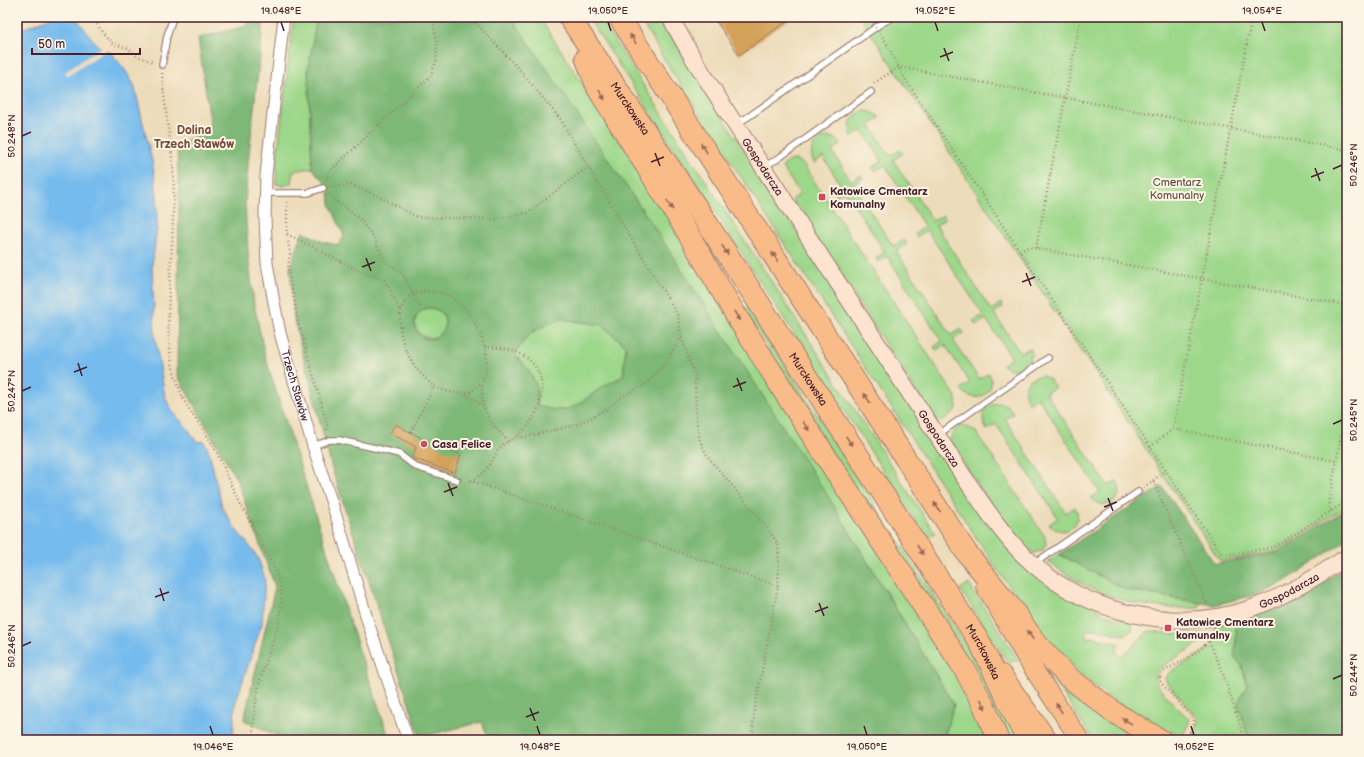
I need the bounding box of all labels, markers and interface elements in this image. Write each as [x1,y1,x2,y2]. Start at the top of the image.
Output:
text: 19.048°E [261,5,302,17]
text: 19.050°E [588,5,629,17]
text: 19.052°E [915,5,955,17]
text: 19.054°E [1242,5,1282,17]
scale bar [32,30,140,56]
one-way arrow [629,34,637,44]
text: 50 m [38,37,65,52]
street label: Murckowska [608,79,653,137]
one-way arrow [598,89,605,101]
text: 50.248°N [6,114,18,158]
district label: Dolina Trzech Stawów [154,123,234,152]
street label: Gospodarcza [739,135,786,198]
one-way arrow [700,143,708,153]
text: 50.246°N [1348,143,1360,187]
park label: Cmentarz Komunalny [1150,176,1204,202]
place label: Katowice Cmentarz Komunalny [830,185,928,211]
marker: Katowice Cmentarz Komunalny [817,192,827,202]
one-way arrow [667,199,674,211]
one-way arrow [721,244,728,256]
one-way arrow [771,252,779,262]
one-way arrow [734,310,741,322]
street label: Trzech Stawów [279,348,312,423]
street label: Murckowska [786,350,830,408]
text: 50.247°N [6,370,18,412]
one-way arrow [863,392,870,404]
text: 50.245°N [1348,398,1360,442]
street label: Gospodarcza [916,407,962,470]
one-way arrow [803,421,810,432]
one-way arrow [845,436,853,446]
place label: Casa Felice [432,438,491,451]
marker: Casa Felice [419,439,429,449]
one-way arrow [933,502,941,512]
one-way arrow [916,545,924,555]
street label: Gospodarcza [1257,570,1322,611]
place label: Katowice Cmentarz komunalny [1176,616,1274,642]
street label: Murckowska [963,622,1003,681]
marker: Katowice Cmentarz komunalny [1163,623,1173,633]
text: 50.246°N [6,624,18,668]
one-way arrow [1026,629,1034,640]
text: 50.244°N [1348,653,1360,697]
one-way arrow [980,698,986,710]
one-way arrow [1055,702,1063,713]
one-way arrow [1121,717,1133,724]
text: 19.046°E [193,741,234,753]
text: 19.048°E [520,741,561,753]
text: 19.050°E [847,741,888,753]
text: 19.052°E [1174,741,1214,753]

